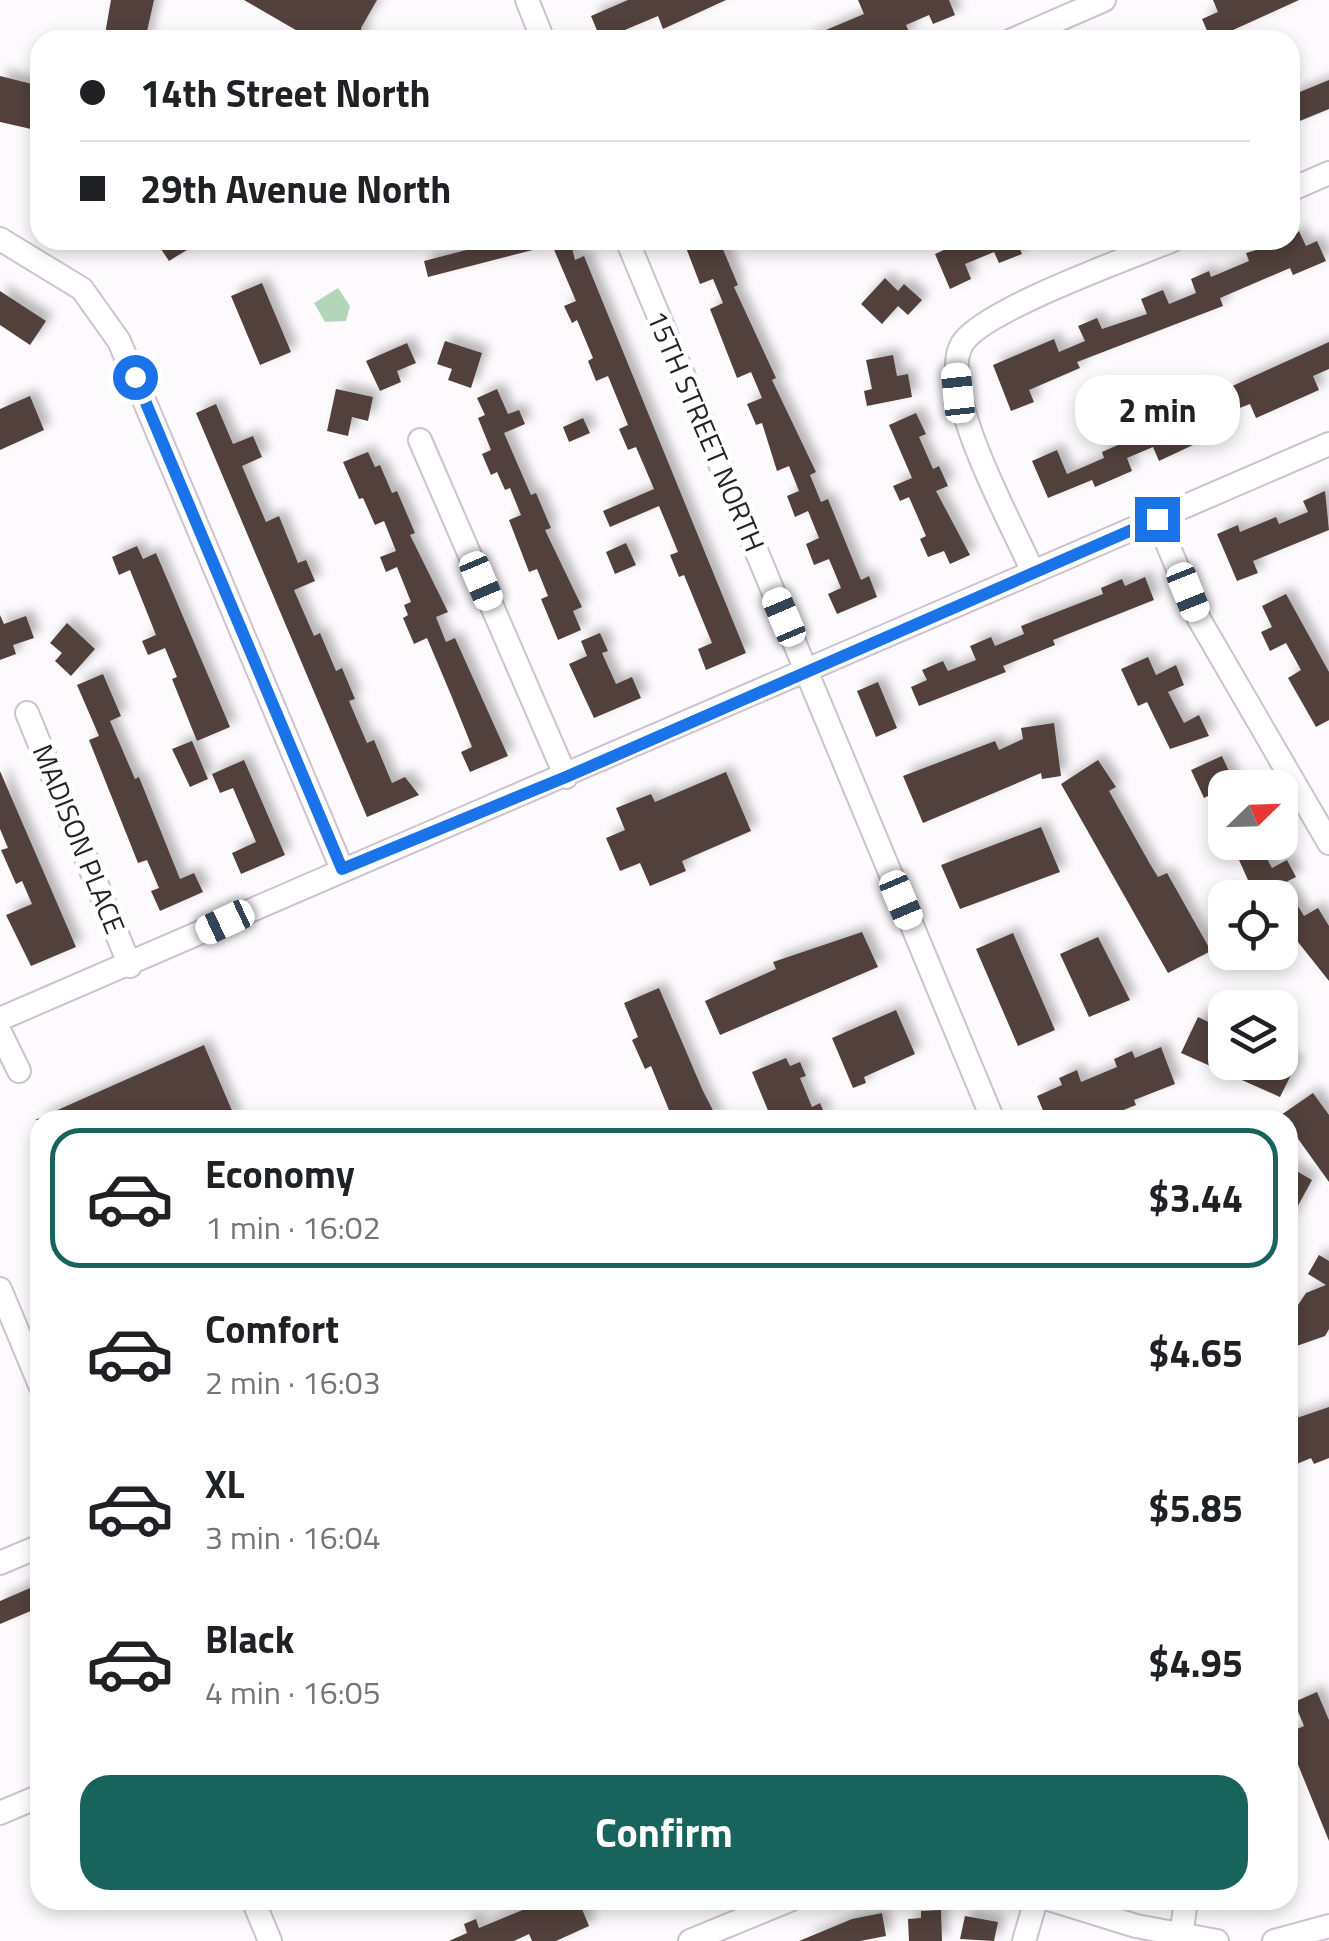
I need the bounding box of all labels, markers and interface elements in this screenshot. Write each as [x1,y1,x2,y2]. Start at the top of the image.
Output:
text: 14th Street North [140,64,430,122]
text: 29th Avenue North [140,160,451,218]
street label: 15TH STREET NORTH [636,304,777,558]
route start [113,355,158,400]
car [940,362,976,424]
callout: 2 min [1074,374,1240,444]
text: 2 min [1119,386,1196,434]
route end [1135,497,1180,542]
car [455,548,507,614]
car [1163,559,1213,625]
car [758,584,810,650]
street label: MADISON PLACE [22,738,137,940]
north arrow [1208,770,1298,860]
map controls [1208,770,1298,1080]
car [875,867,927,933]
button: locate [1208,880,1298,970]
car [191,896,259,948]
button: layers [1208,990,1298,1080]
text: Economy [205,1145,355,1203]
icon: car [85,1153,175,1243]
text: $3.44 [1148,1169,1243,1227]
text: 1 min · 16:02 [205,1203,381,1251]
text: Comfort [205,1300,339,1358]
icon: car [85,1308,175,1398]
text: $4.65 [1148,1324,1243,1382]
text: 2 min · 16:03 [205,1358,381,1406]
text: XL [205,1455,245,1513]
icon: car [85,1463,175,1553]
text: $5.85 [1148,1479,1243,1537]
text: 3 min · 16:04 [205,1513,381,1561]
text: Black [205,1610,294,1668]
icon: car [85,1618,175,1708]
text: $4.95 [1148,1634,1243,1692]
text: 4 min · 16:05 [205,1668,381,1716]
button: Confirm [80,1775,1248,1890]

